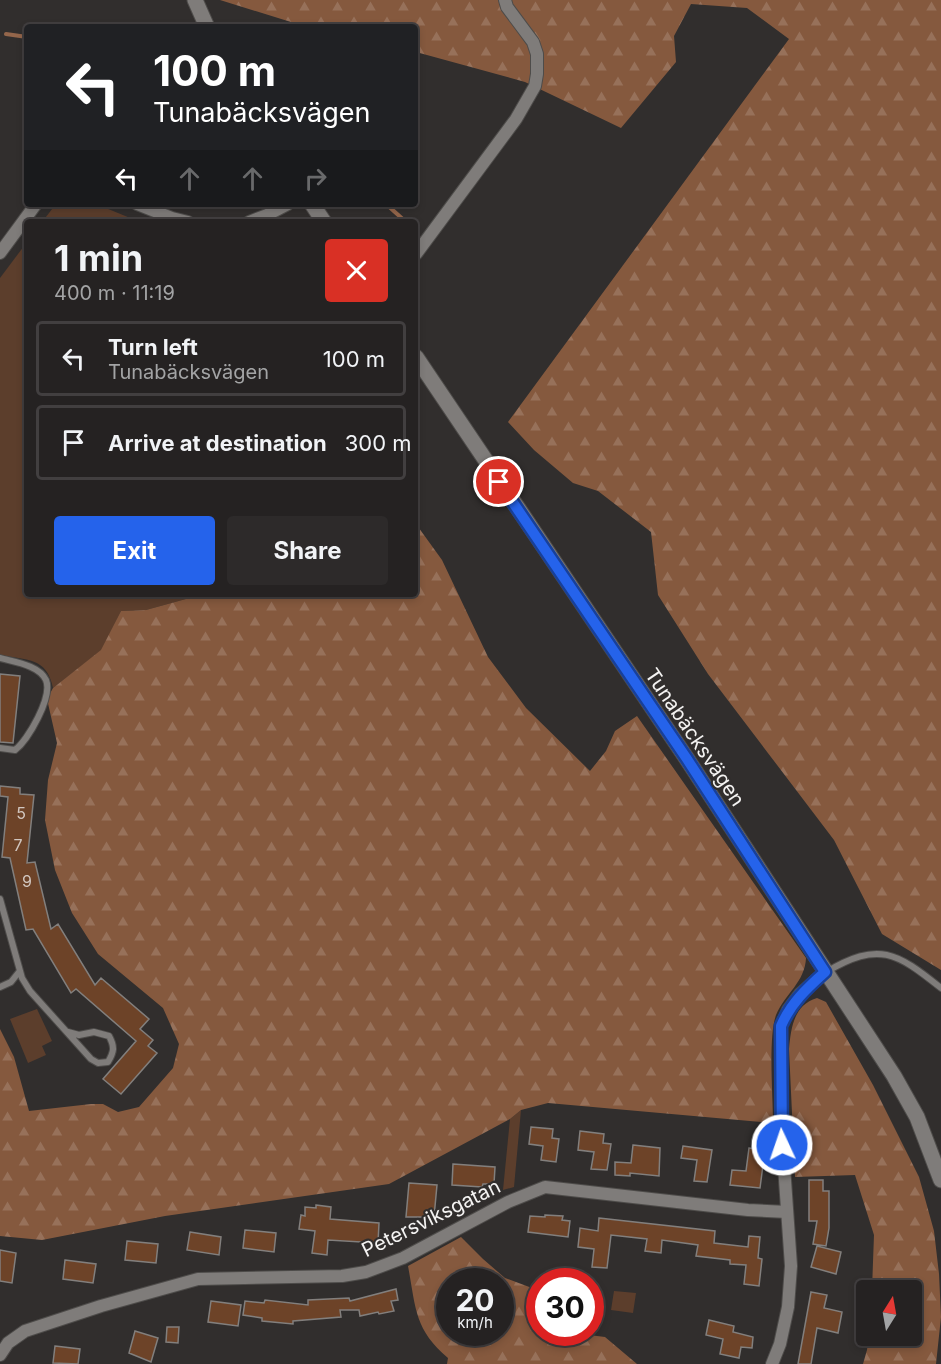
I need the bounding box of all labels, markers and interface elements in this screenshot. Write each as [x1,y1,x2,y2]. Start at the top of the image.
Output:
text: 100 m [153,45,276,96]
icon: left [54,48,132,126]
text: Tunabäcksvägen [153,96,370,129]
icon: left [110,162,143,195]
icon: ahead [173,162,206,195]
icon: ahead [236,162,269,195]
icon: right [299,162,332,195]
text: 1 min [54,236,143,280]
button: close [325,239,388,302]
text: 400 m · 11:19 [54,281,175,305]
text: Turn left [108,334,198,360]
icon: left [57,342,90,375]
text: 100 m [323,346,385,372]
text: Tunabäcksvägen [108,360,269,384]
icon: arrive [57,426,90,459]
text: Arrive at destination [108,430,327,456]
text: 300 m [345,430,412,456]
pin [473,456,524,507]
icon: arrive [482,465,515,498]
button: Exit [54,516,215,585]
button: Share [227,516,388,585]
street label: Tunabäcksvägen [640,664,750,810]
house number: 5 [16,803,26,823]
house number: 7 [13,835,23,855]
house number: 9 [22,871,32,891]
position arrow [750,1113,814,1177]
street label: Petersviksgatan [358,1174,504,1262]
speed limit sign: 30 [526,1268,604,1346]
north arrow [856,1280,922,1346]
map controls [856,1280,922,1346]
text: 20 [455,1282,495,1318]
text: km/h [457,1313,493,1332]

